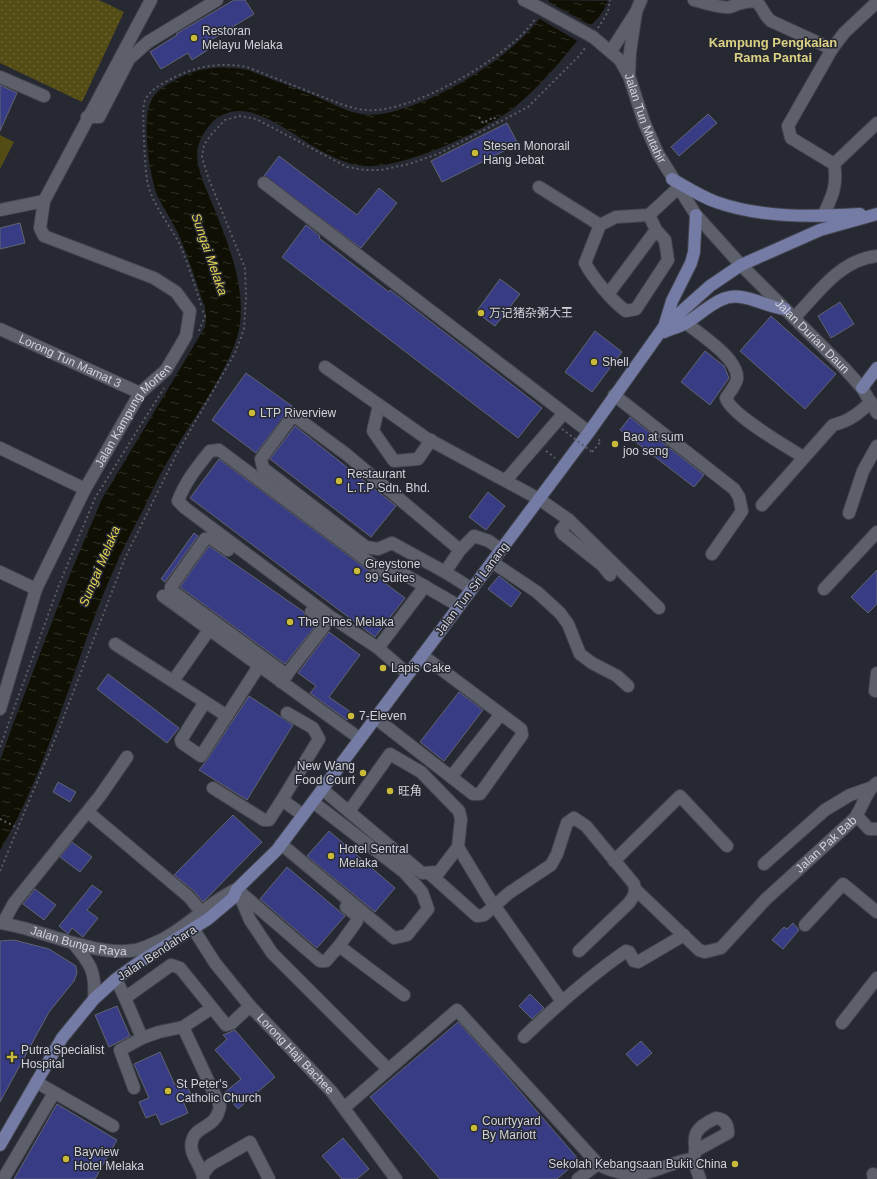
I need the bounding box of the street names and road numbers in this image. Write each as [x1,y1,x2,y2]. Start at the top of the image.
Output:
street label: Jalan Tun Mutahir [622,71,669,166]
street label: Jalan Durian Daun [772,296,852,376]
street label: Lorong Tun Mamat 3 [17,332,124,391]
street label: Jalan Kampung Morten [92,362,175,470]
street label: Jalan Tun Sri Lanang [432,539,512,639]
street label: Jalan Pak Bab [793,813,860,876]
street label: Jalan Bendahara [115,922,199,984]
street label: Jalan Bunga Raya [29,923,127,958]
street label: Lorong Haji Bachee [254,1011,337,1097]

